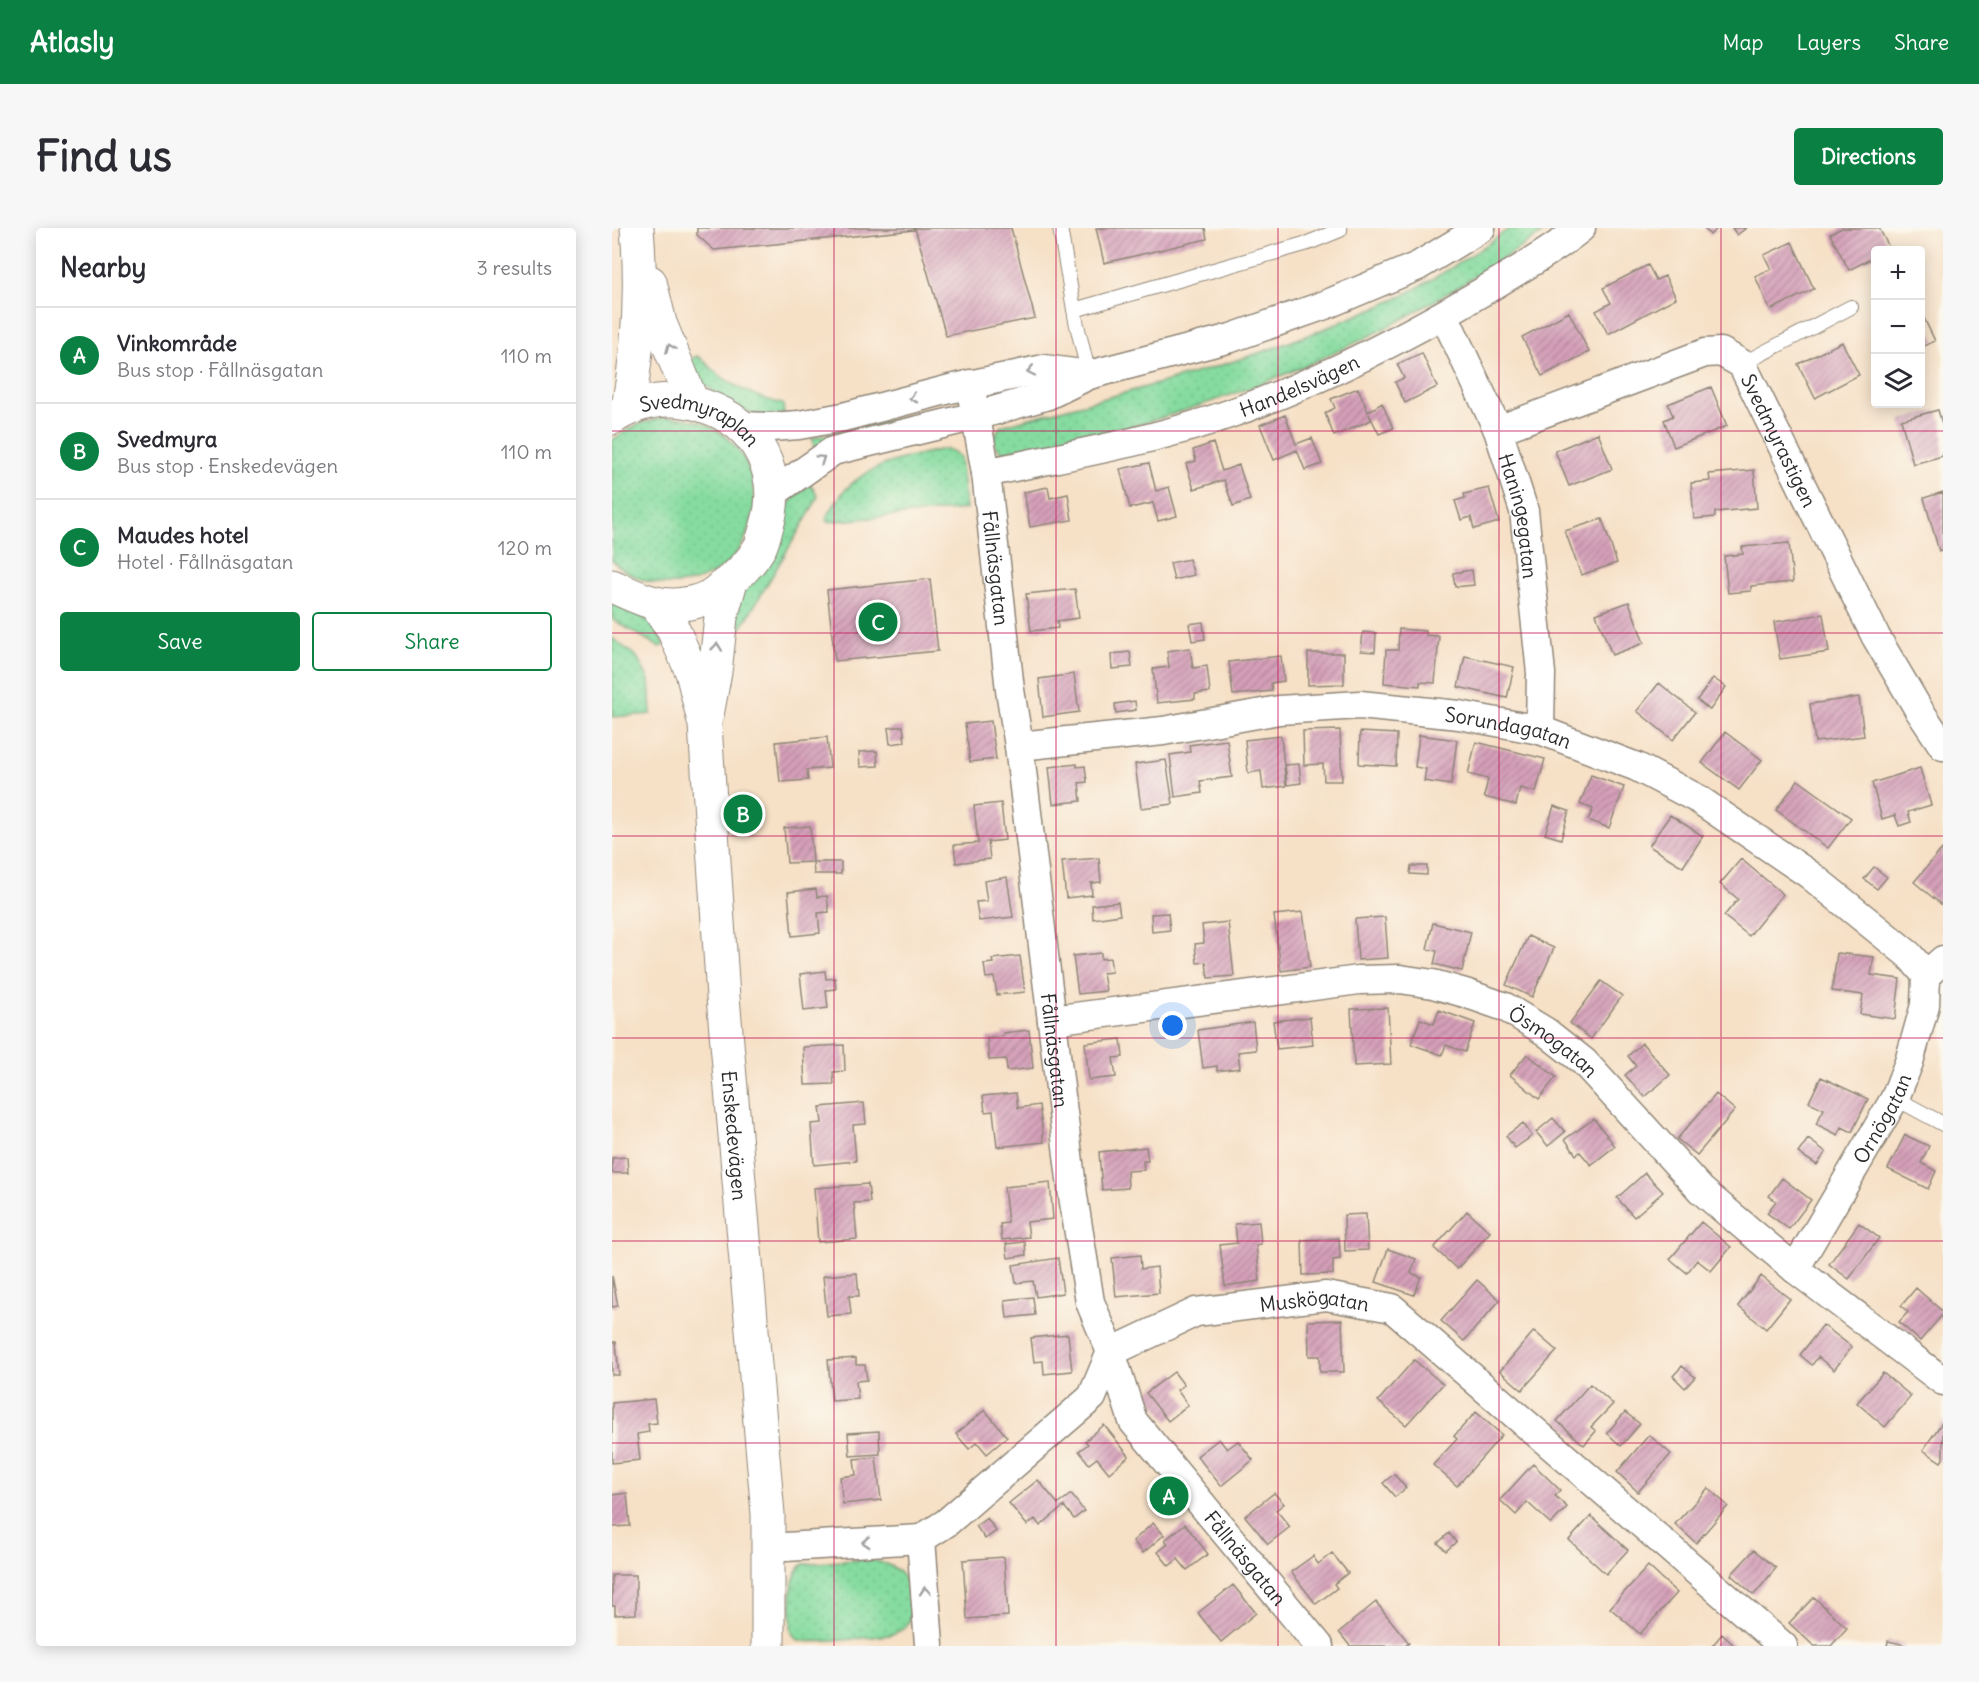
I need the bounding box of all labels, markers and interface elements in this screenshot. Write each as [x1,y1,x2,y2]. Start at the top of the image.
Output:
text: Atlasly [30,24,114,60]
text: Map [1723,29,1763,56]
text: Layers [1796,29,1861,56]
text: Share [1894,29,1949,56]
button: Directions [1794,128,1943,185]
text: Find us [36,130,172,182]
map controls [1871,246,1925,408]
button: + [1871,246,1925,300]
text: Nearby [60,251,146,284]
text: 3 results [476,255,552,280]
button: − [1871,300,1925,354]
text: Vinkområde [117,329,237,357]
text: A [73,343,86,368]
text: 110 m [501,343,552,368]
one-way arrow [665,343,677,354]
street label: Handelsvägen [1236,348,1363,422]
button: layers [1871,354,1925,408]
text: Bus stop · Fållnäsgatan [117,357,323,382]
one-way arrow [1026,364,1036,377]
street label: Svedmyrastigen [1736,370,1823,511]
street label: Svedmyraplan [637,388,766,451]
one-way arrow [908,390,918,403]
text: Svedmyra [117,425,217,453]
text: B [73,439,86,464]
text: 110 m [501,439,552,464]
street label: Haningegatan [1494,450,1544,580]
text: Bus stop · Enskedevägen [117,453,338,478]
one-way arrow [815,455,825,467]
street label: Fållnäsgatan [978,509,1015,627]
text: Maudes hotel [117,521,249,549]
text: C [73,535,86,560]
text: 120 m [498,535,552,560]
text: Hotel · Fållnäsgatan [117,549,293,574]
pin: C [858,600,898,644]
button: Save [60,612,300,671]
button: Share [312,612,552,671]
one-way arrow [711,642,723,651]
street label: Sorundagatan [1444,701,1575,753]
pin: B [724,792,762,836]
street label: Fållnäsgatan [1036,992,1075,1109]
street label: Ösmogatan [1504,1000,1604,1082]
your location [1158,1011,1187,1040]
street label: Enskedevägen [717,1070,753,1201]
street label: Ornögatan [1847,1070,1916,1168]
street label: Muskögatan [1258,1283,1371,1317]
pin: A [1150,1474,1188,1518]
street label: Fållnäsgatan [1200,1505,1292,1610]
one-way arrow [861,1536,870,1549]
one-way arrow [919,1587,932,1596]

